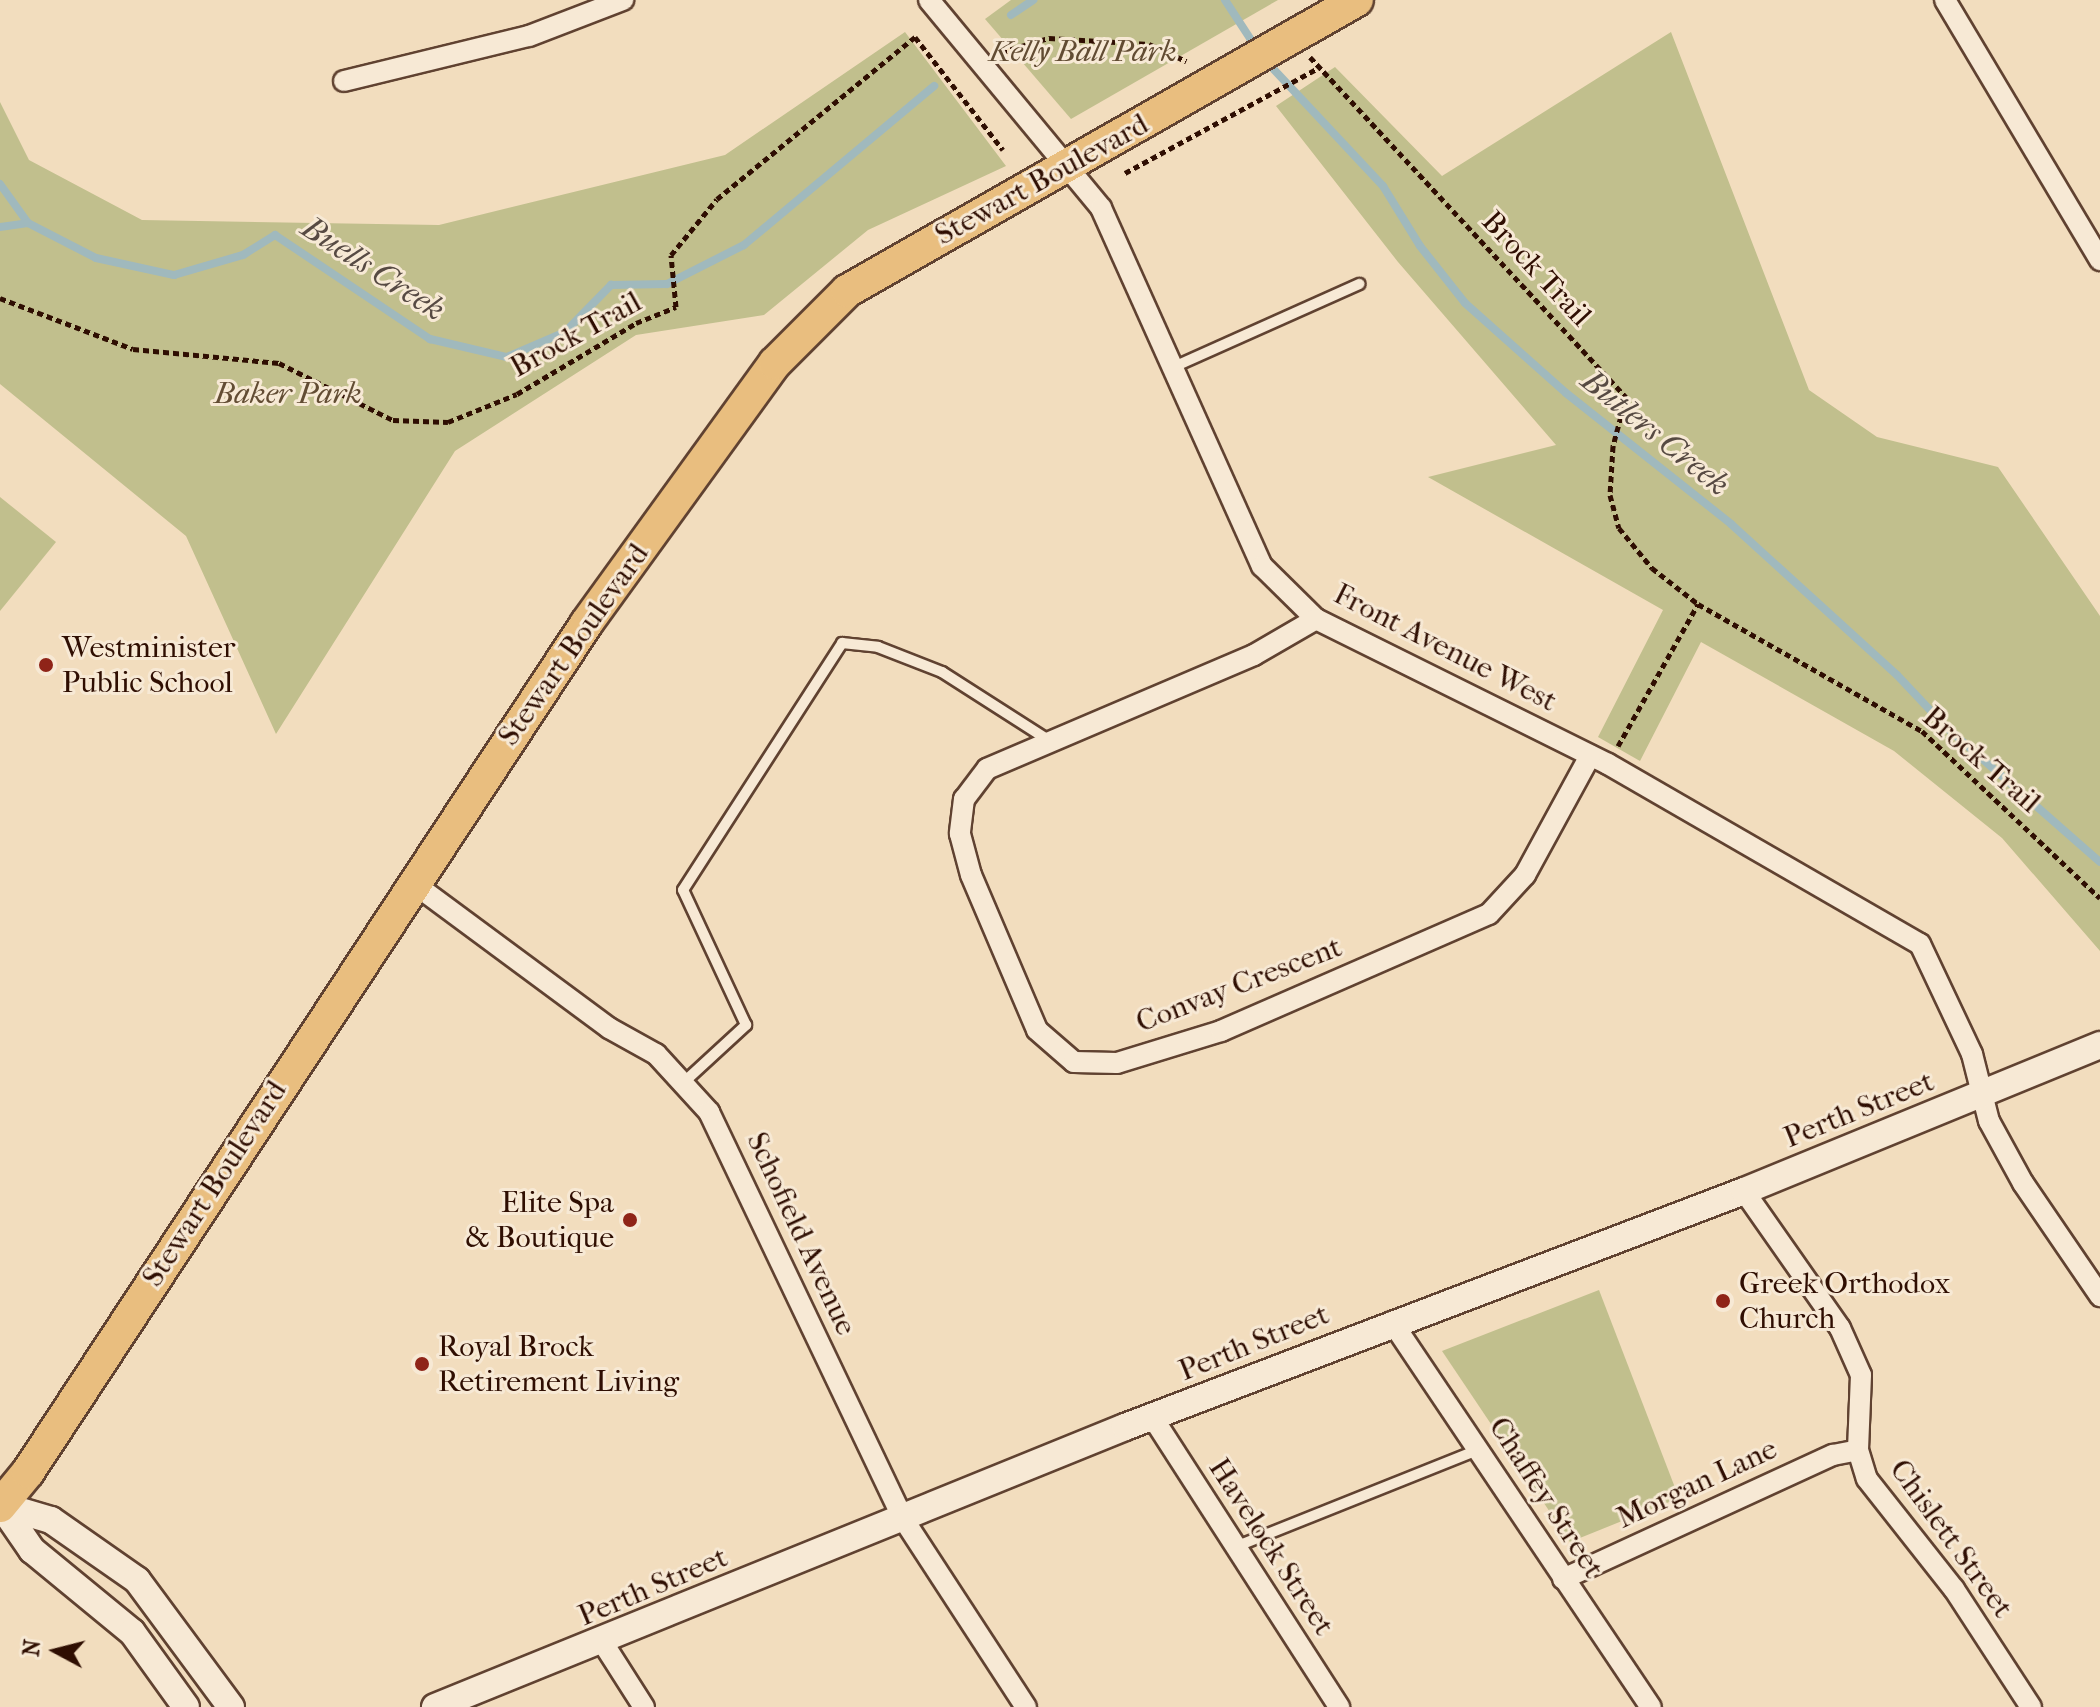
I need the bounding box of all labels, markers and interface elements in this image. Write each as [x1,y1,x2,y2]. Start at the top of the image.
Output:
park label: Kelly Ball Park [989,34,1177,70]
street label: Stewart Boulevard [929,107,1155,253]
street label: Brock Trail [1474,204,1598,334]
water label: Buells Creek [294,209,452,329]
street label: Brock Trail [504,284,648,386]
water label: Butlers Creek [1573,362,1737,504]
park label: Baker Park [214,376,362,412]
street label: Stewart Boulevard [491,537,657,753]
street label: Front Avenue West [1328,576,1562,720]
place label: Westminister Public School [62,630,236,700]
marker: Westminister Public School [37,656,55,674]
street label: Brock Trail [1915,699,2047,821]
street label: Convay Crescent [1131,929,1347,1041]
street label: Perth Street [1779,1064,1939,1156]
street label: Stewart Boulevard [135,1074,295,1294]
street label: Schofield Avenue [738,1127,864,1341]
place label: Elite Spa & Boutique [465,1185,614,1256]
marker: Elite Spa & Boutique [621,1211,639,1229]
place label: Greek Orthodox Church [1739,1266,1950,1336]
marker: Greek Orthodox Church [1714,1292,1732,1310]
street label: Perth Street [1174,1297,1334,1389]
place label: Royal Brock Retirement Living [438,1329,679,1400]
marker: Royal Brock Retirement Living [413,1355,431,1373]
street label: Chaffey Street [1481,1411,1611,1585]
street label: Morgan Lane [1611,1431,1783,1537]
street label: Havelock Street [1200,1452,1342,1642]
street label: Chislett Street [1882,1453,2020,1625]
street label: Perth Street [573,1539,733,1635]
north arrow [16,1611,96,1691]
text: N [18,1638,46,1658]

